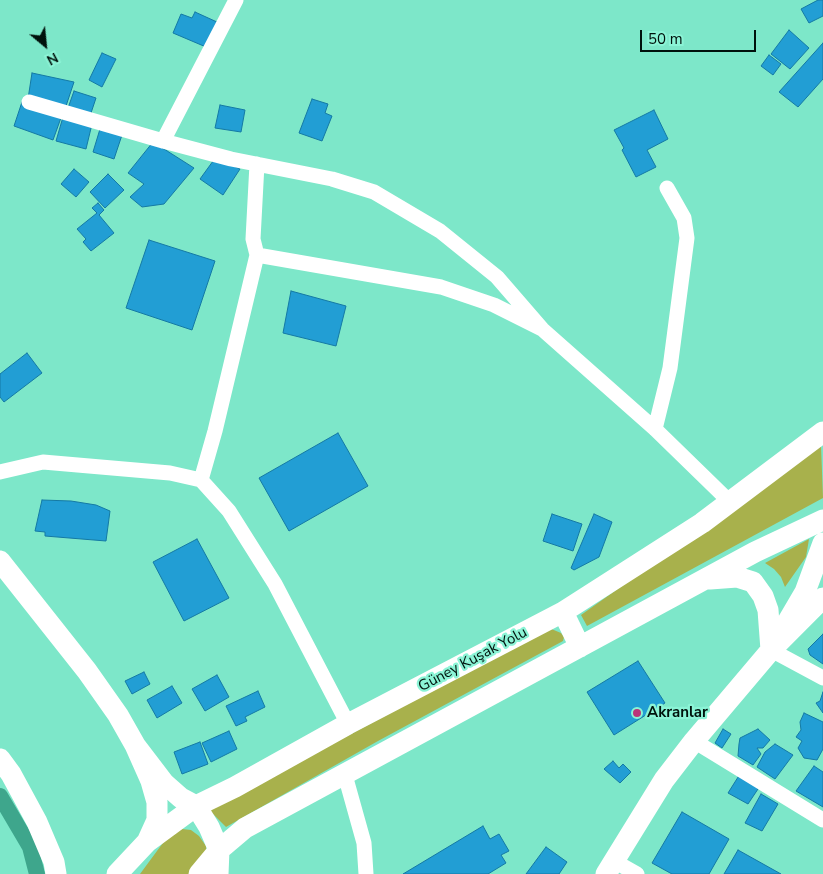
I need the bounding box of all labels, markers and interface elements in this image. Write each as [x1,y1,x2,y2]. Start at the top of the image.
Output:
north arrow [20,20,70,70]
scale bar [643,20,759,52]
text: 50 m [648,29,683,49]
text: N [43,48,61,70]
street label: Güney Kuşak Yolu [416,624,530,696]
place label: Akranlar [647,704,708,722]
marker: Akranlar [631,707,643,719]

